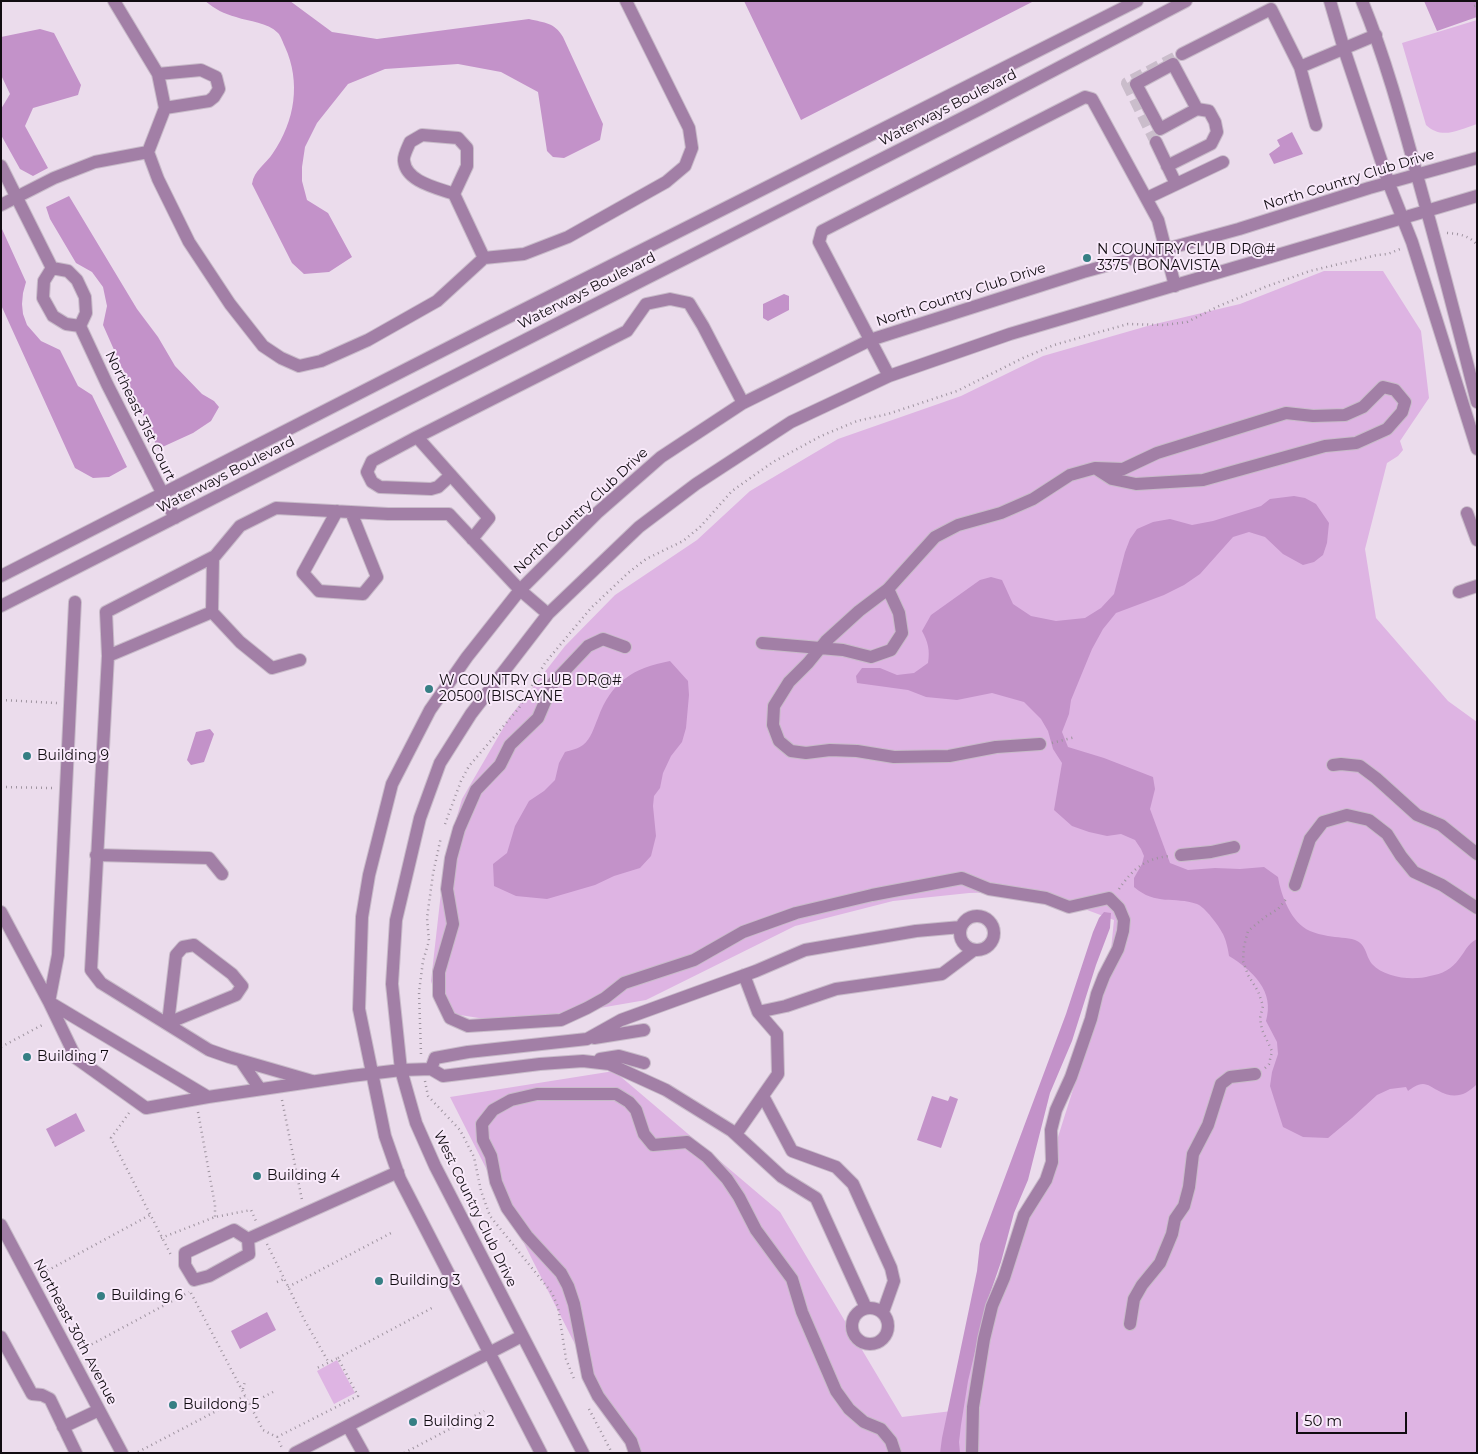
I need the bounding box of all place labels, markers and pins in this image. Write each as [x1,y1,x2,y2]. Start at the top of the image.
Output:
place label: N COUNTRY CLUB DR@# 3375 (BONAVISTA [1097,242,1275,274]
marker: N COUNTRY CLUB DR@# 3375 (BONAVISTA [1081,252,1093,264]
place label: W COUNTRY CLUB DR@# 20500 (BISCAYNE [439,673,622,706]
marker: W COUNTRY CLUB DR@# 20500 (BISCAYNE [423,683,435,695]
place label: Building 9 [37,748,109,764]
marker: Building 9 [21,750,33,762]
place label: Building 7 [37,1049,109,1065]
marker: Building 7 [21,1051,33,1063]
place label: Building 4 [267,1168,340,1184]
marker: Building 4 [251,1170,263,1182]
place label: Building 3 [389,1273,460,1289]
marker: Building 3 [373,1275,385,1287]
place label: Building 6 [111,1288,183,1304]
marker: Building 6 [95,1290,107,1302]
place label: Buildong 5 [183,1397,259,1413]
marker: Buildong 5 [167,1399,179,1411]
place label: Building 2 [423,1414,494,1430]
marker: Building 2 [407,1416,419,1428]

